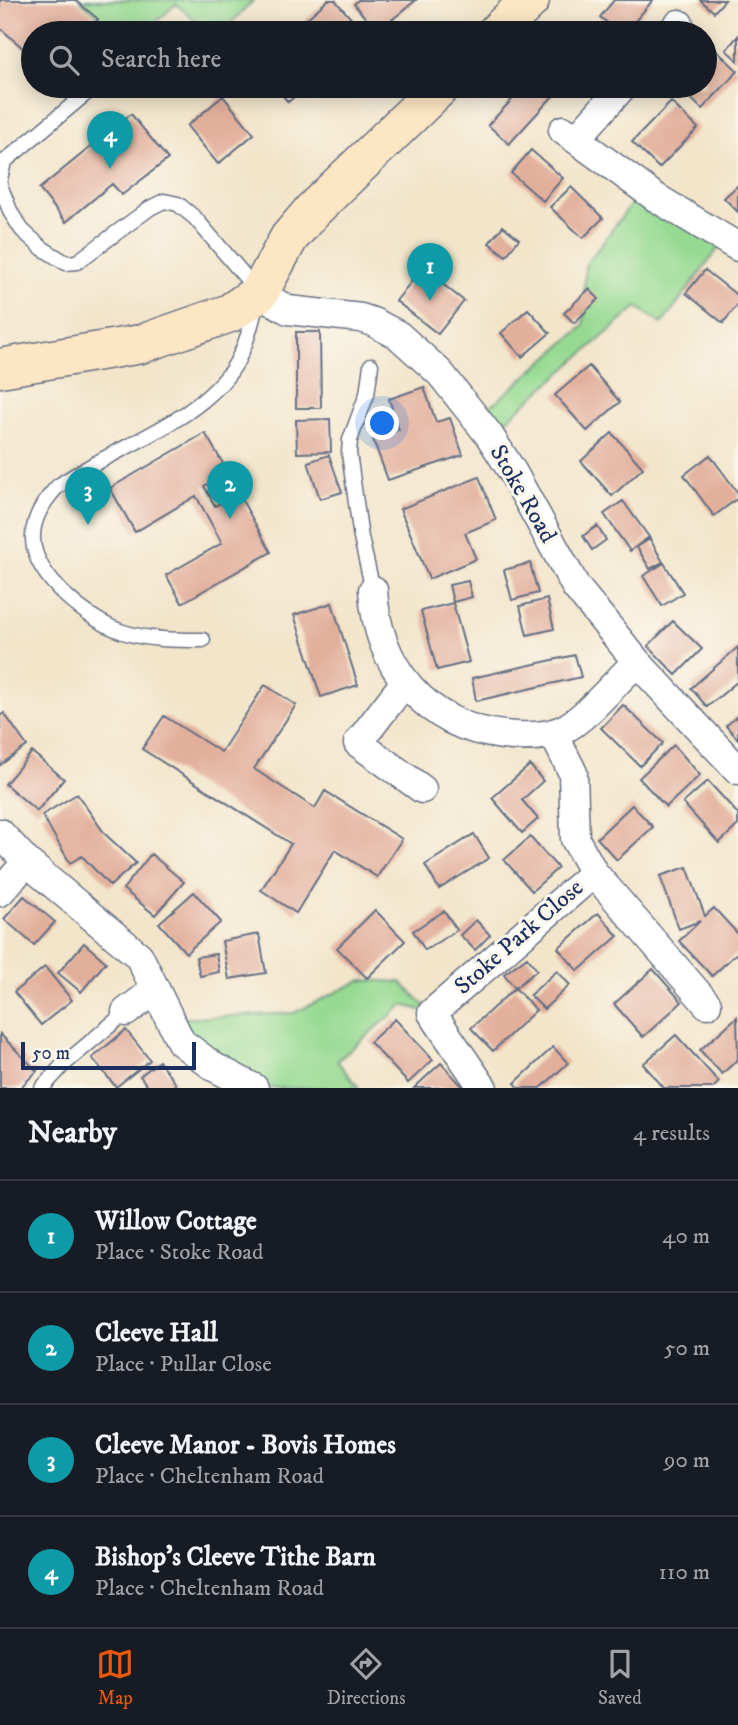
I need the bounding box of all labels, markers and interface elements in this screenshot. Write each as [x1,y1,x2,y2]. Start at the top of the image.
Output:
search box [21,21,717,98]
icon: search [45,41,83,79]
text: Search here [101,43,221,76]
pin: 4 [87,111,133,169]
pin: 1 [407,243,453,301]
your location [365,406,399,440]
street label: Stoke Road [483,440,563,548]
pin: 2 [207,461,253,519]
pin: 3 [65,467,111,525]
street label: Stoke Park Close [448,873,590,1001]
scale bar [21,1039,196,1071]
text: 50 m [32,1042,70,1065]
text: Nearby [28,1115,117,1152]
text: 4 results [633,1119,710,1148]
text: Willow Cottage [95,1205,257,1238]
text: 1 [47,1222,55,1251]
text: 40 m [662,1222,710,1251]
text: Place · Stoke Road [95,1238,264,1267]
text: Cleeve Hall [95,1317,218,1350]
text: 2 [45,1334,57,1363]
text: 50 m [664,1334,710,1363]
text: Place · Pullar Close [95,1350,272,1379]
text: Cleeve Manor - Bovis Homes [95,1429,396,1462]
text: 3 [47,1446,55,1475]
text: 90 m [664,1446,710,1475]
text: Place · Cheltenham Road [95,1462,324,1491]
text: Bishop's Cleeve Tithe Barn [95,1541,376,1574]
text: 4 [44,1558,58,1587]
text: 110 m [659,1558,710,1587]
text: Place · Cheltenham Road [95,1574,324,1603]
tab: Map [96,1645,134,1710]
tab: Directions [327,1645,406,1710]
tab: Saved [598,1645,642,1710]

